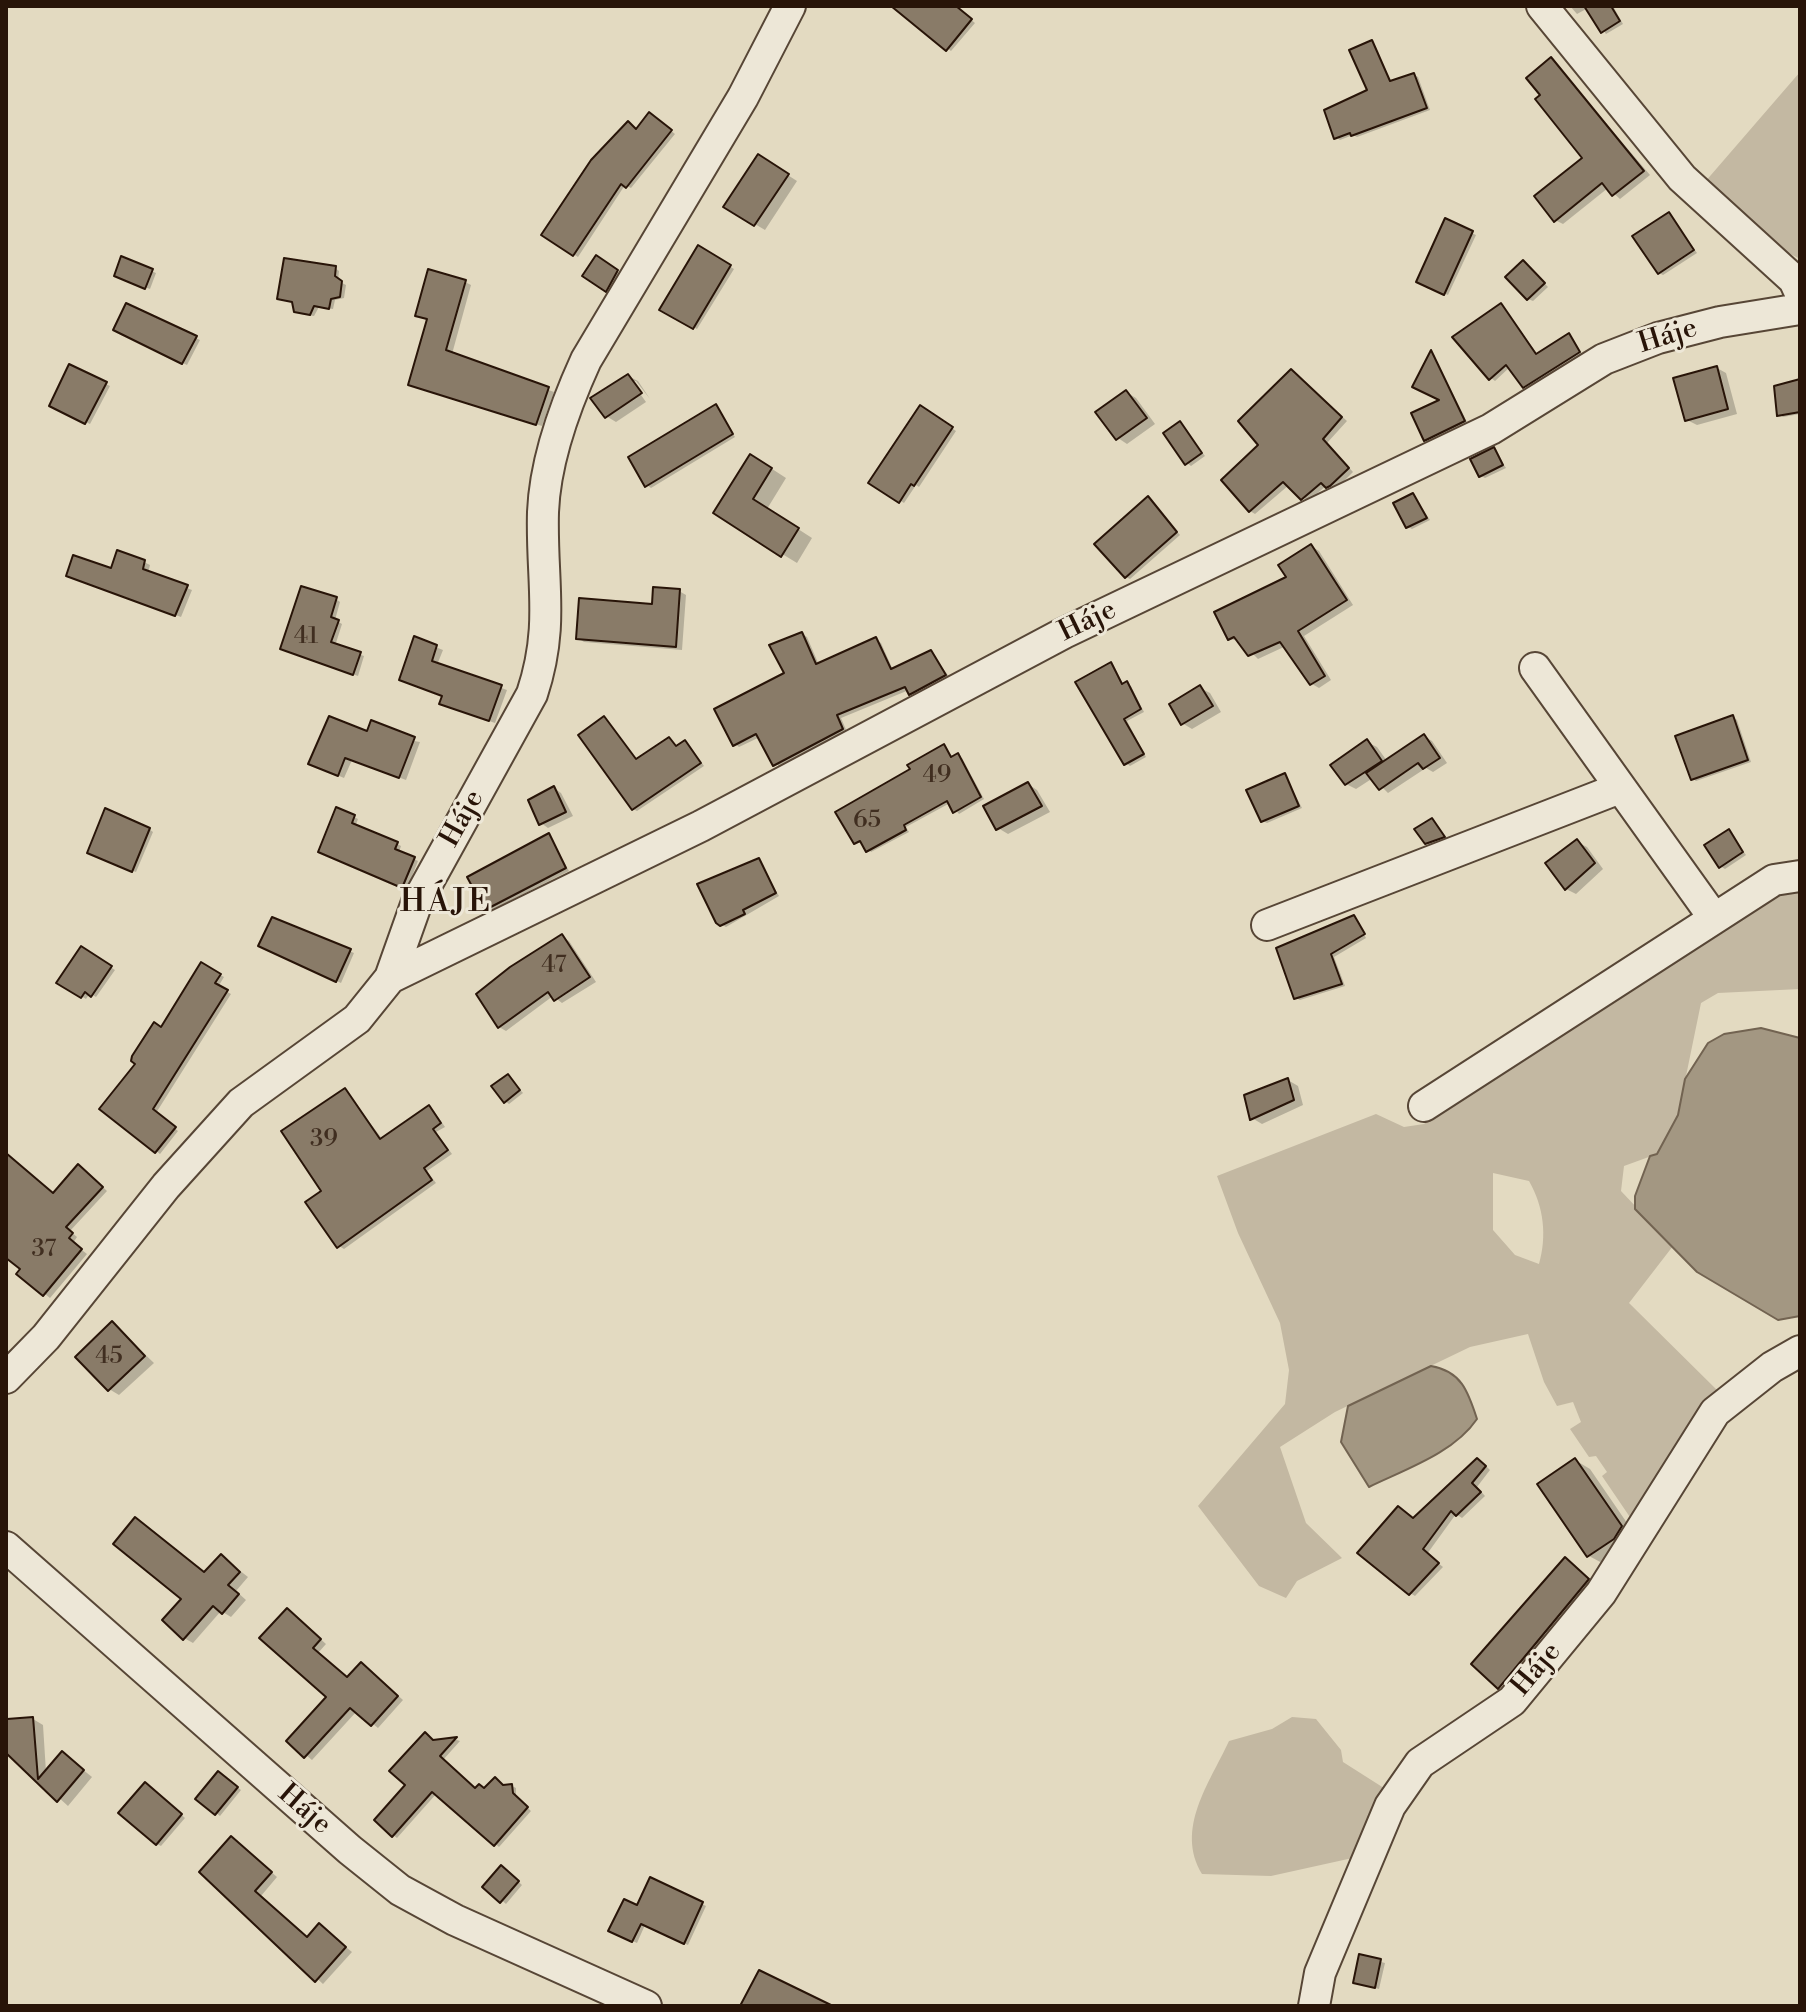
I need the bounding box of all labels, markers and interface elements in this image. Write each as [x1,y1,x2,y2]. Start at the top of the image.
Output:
street label: Háje [1635,312,1701,362]
street label: Háje [1054,594,1122,650]
house number: 41 [294,623,318,651]
house number: 49 [923,762,951,790]
street label: Háje [434,785,492,853]
house number: 65 [853,807,881,835]
district label: HÁJE [400,884,492,922]
house number: 47 [541,952,567,980]
house number: 39 [310,1126,338,1154]
house number: 37 [32,1236,56,1264]
house number: 45 [95,1343,123,1371]
street label: Háje [1505,1636,1569,1704]
street label: Háje [270,1778,338,1842]

